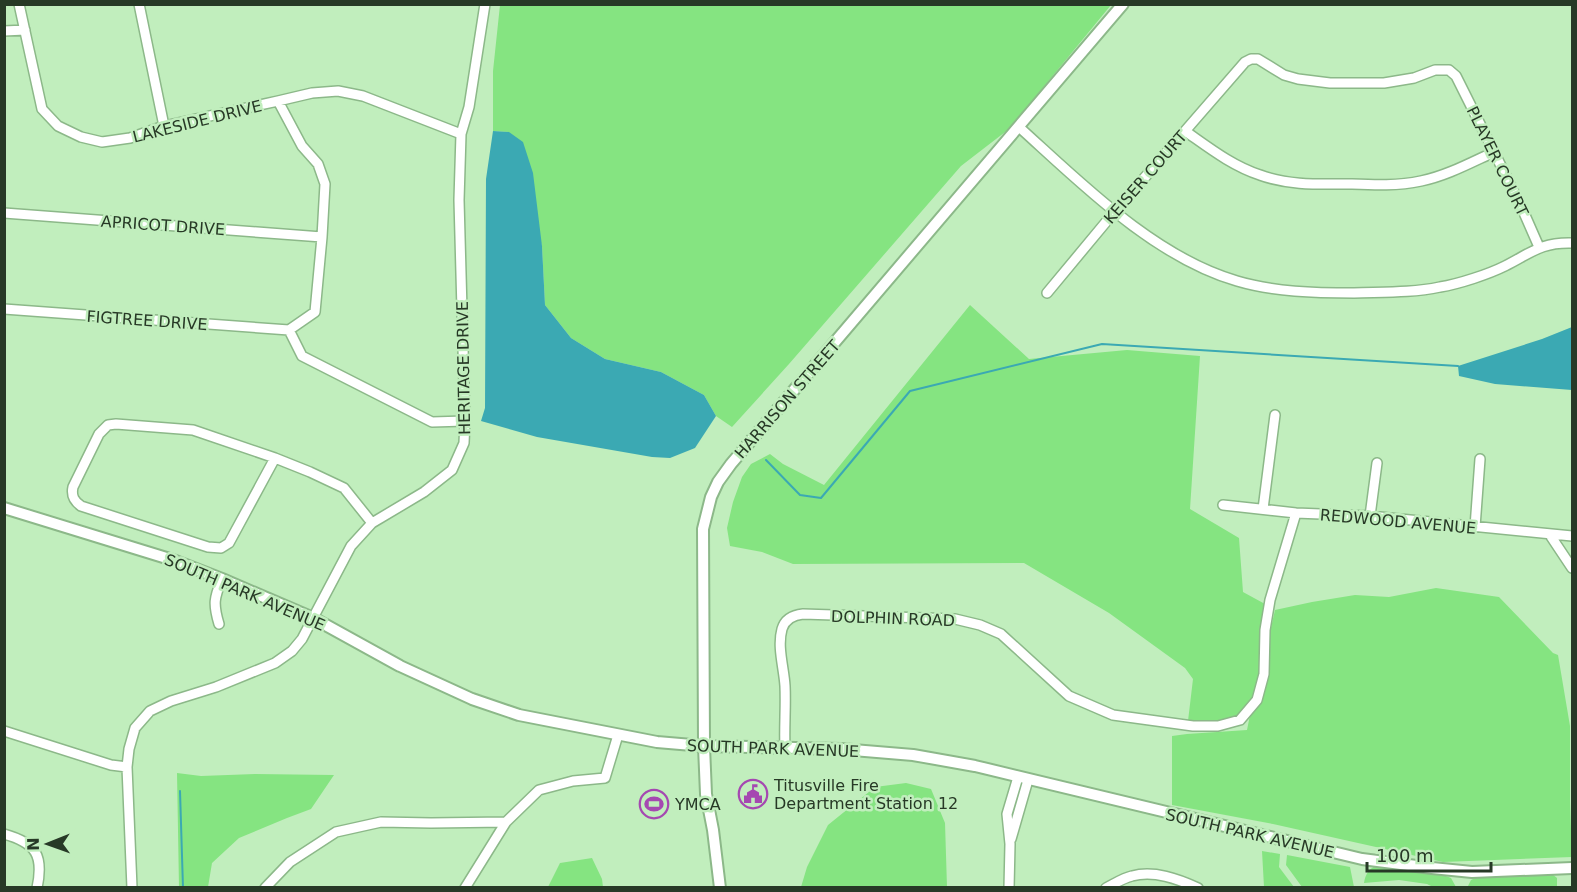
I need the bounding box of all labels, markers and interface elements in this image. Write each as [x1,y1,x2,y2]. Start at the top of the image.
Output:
street label: LAKESIDE DRIVE [131,96,264,147]
street label: PLAYER COURT [1463,103,1532,219]
street label: KEISER COURT [1100,127,1191,228]
street label: APRICOT DRIVE [100,212,226,239]
street label: HERITAGE DRIVE [453,301,474,435]
street label: FIGTREE DRIVE [86,307,208,334]
street label: HARRISON STREET [731,336,844,462]
street label: REDWOOD AVENUE [1319,505,1477,538]
street label: SOUTH PARK AVENUE [162,550,328,635]
street label: DOLPHIN ROAD [831,607,955,630]
street label: SOUTH PARK AVENUE [687,736,859,761]
place label: Titusville Fire Department Station 12 [773,776,958,813]
public building icon: Titusville Fire Department Station 12 [737,778,769,810]
sports icon: YMCA [638,788,670,820]
place label: YMCA [674,795,721,814]
street label: SOUTH PARK AVENUE [1164,805,1336,862]
north arrow [18,814,78,874]
scale bar [1367,835,1492,873]
text: N [24,837,43,851]
text: 100 m [1376,845,1434,866]

